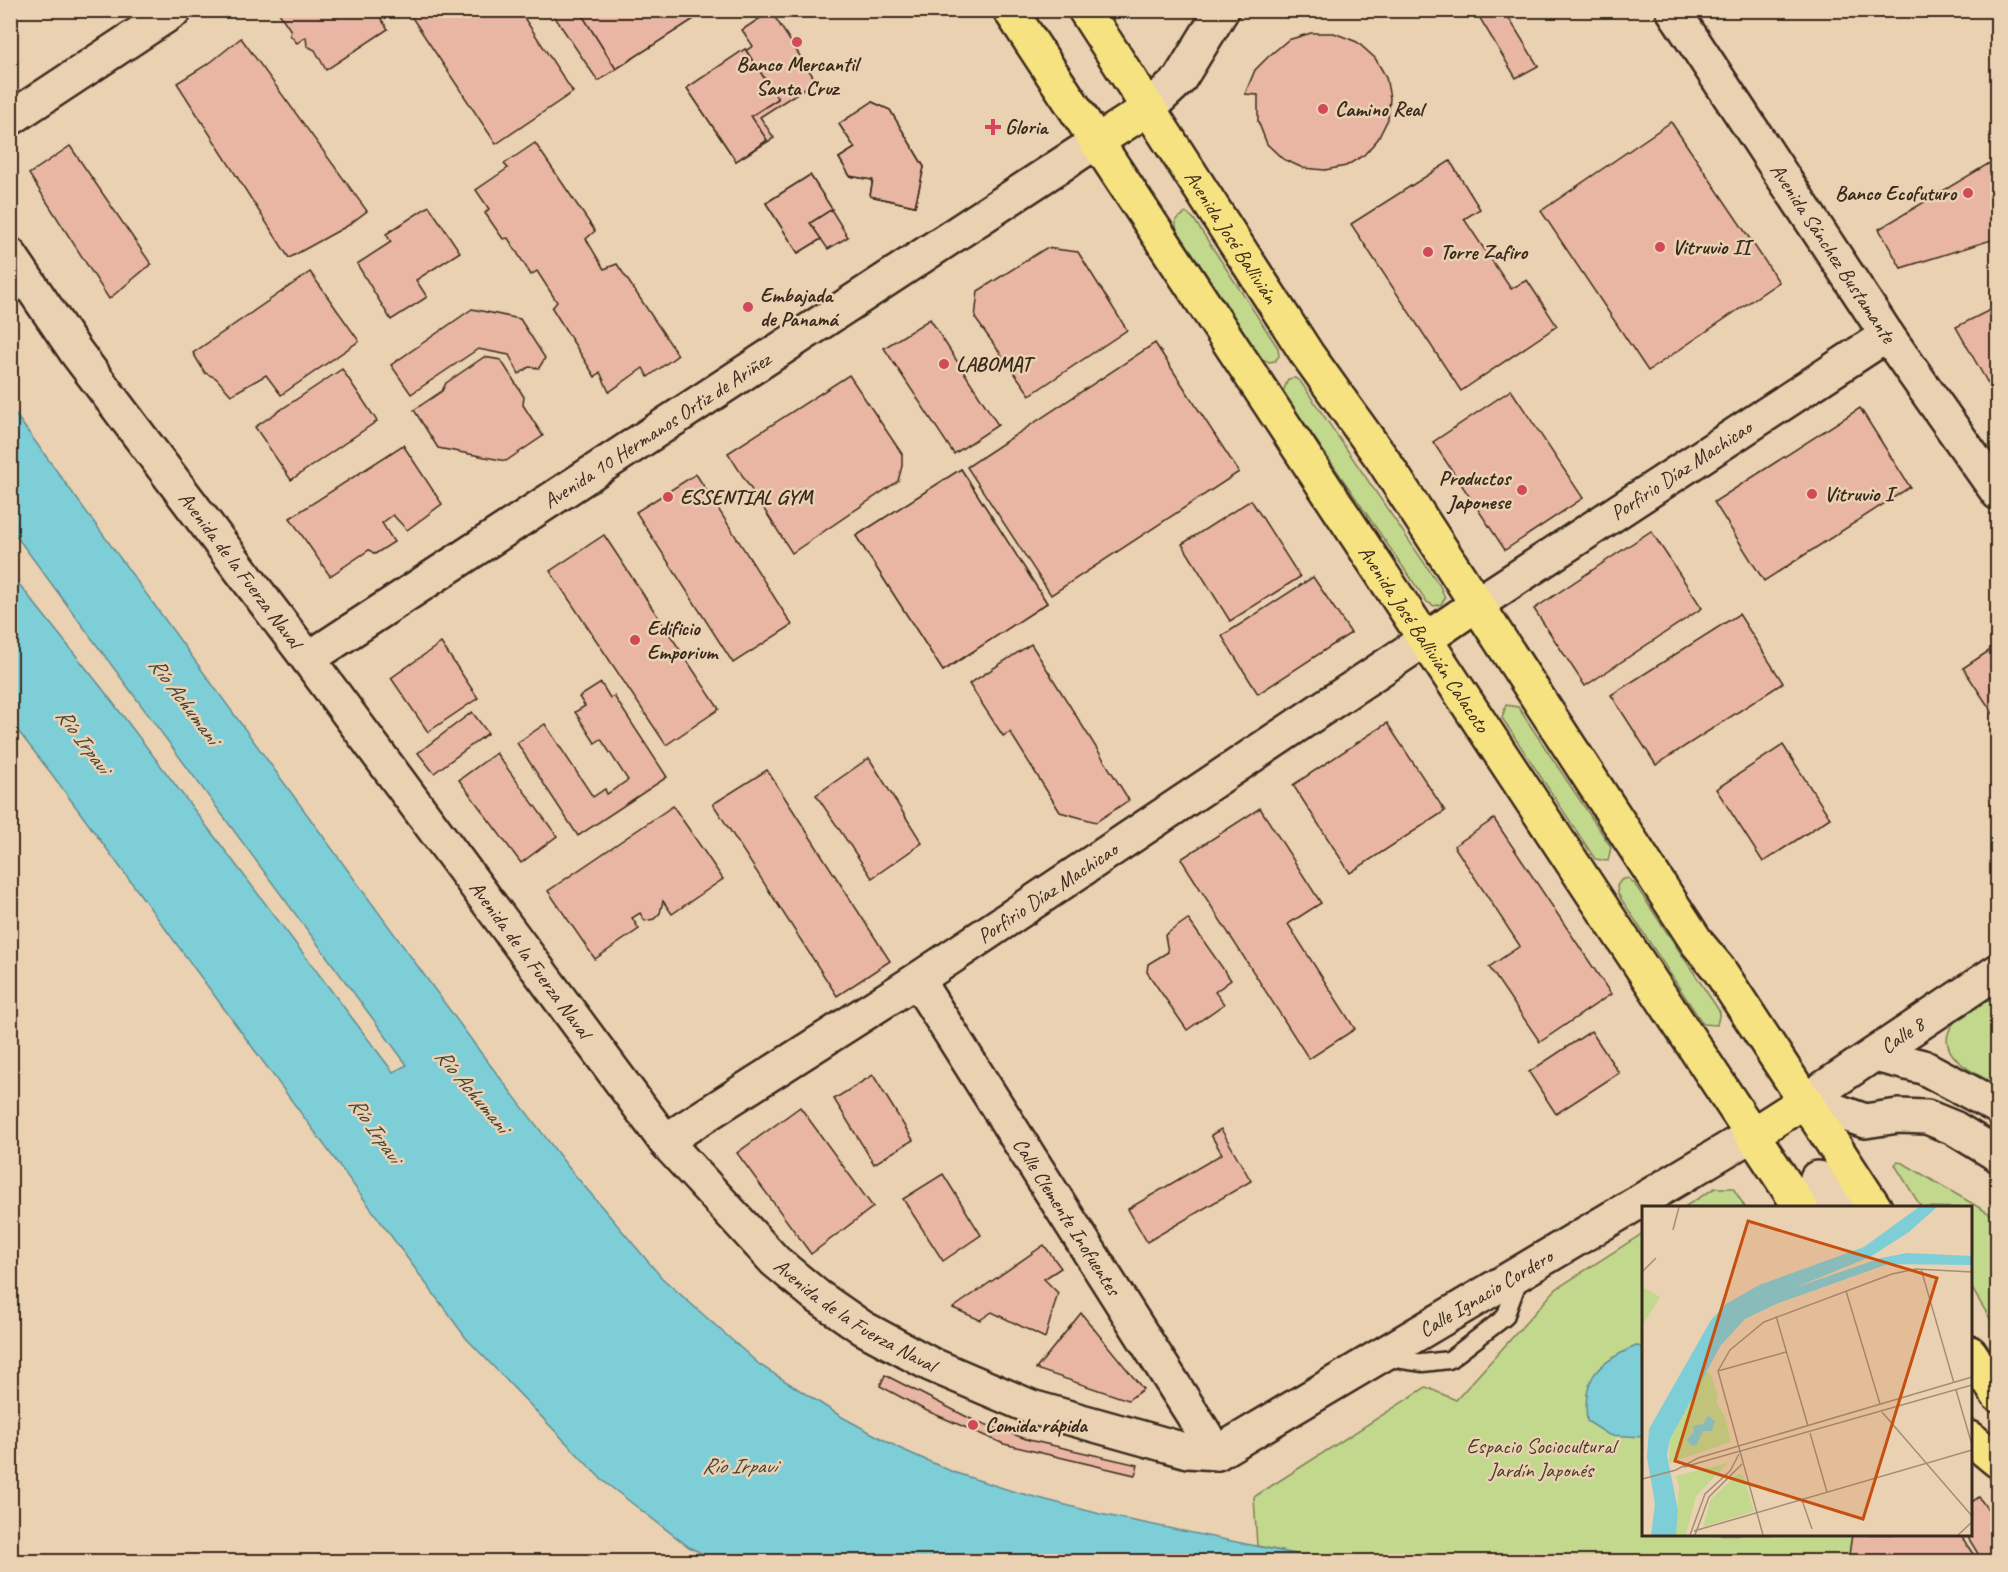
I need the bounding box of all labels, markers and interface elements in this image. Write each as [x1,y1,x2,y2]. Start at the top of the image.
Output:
marker: Banco Mercantil Santa Cruz [790,35,804,49]
place label: Banco Mercantil Santa Cruz [736,51,862,101]
place label: Camino Real [1335,96,1428,122]
marker: Camino Real [1316,102,1330,116]
place label: Gloria [1005,114,1050,140]
marker: Gloria [986,120,1000,134]
street label: Avenida Sánchez Bustamante [1765,158,1902,349]
street label: Avenida José Ballivián [1179,166,1284,309]
place label: Banco Ecofuturo [1835,180,1957,206]
marker: Banco Ecofuturo [1961,186,1975,200]
place label: Vitruvio II [1672,234,1754,260]
place label: Torre Zafiro [1440,239,1529,265]
marker: Vitruvio II [1653,240,1667,254]
marker: Torre Zafiro [1421,245,1435,259]
place label: Embajada de Panamá [760,282,839,332]
marker: Embajada de Panamá [741,300,755,314]
street label: Avenida 10 Hermanos Ortiz de Ariñez [538,345,777,514]
place label: LABOMAT [956,351,1036,377]
marker: LABOMAT [937,357,951,371]
street label: Porfirio Díaz Machicao [1606,413,1759,526]
place label: Productos Japonese [1439,465,1513,515]
place label: Vitruvio I [1824,481,1897,507]
marker: Productos Japonese [1515,483,1529,497]
place label: ESSENTIAL GYM [680,484,814,510]
street label: Avenida de la Fuerza Naval [173,486,310,656]
marker: Vitruvio I [1805,487,1819,501]
marker: ESSENTIAL GYM [661,490,675,504]
street label: Avenida José Ballivián Calacoto [1353,541,1496,739]
place label: Edificio Emporium [647,615,719,665]
marker: Edificio Emporium [628,633,642,647]
water label: Río Achumani [143,652,229,754]
water label: Río Irpavi [50,703,120,783]
street label: Porfirio Díaz Machicao [972,835,1125,949]
street label: Avenida de la Fuerza Naval [464,876,599,1046]
street label: Calle 8 [1875,1010,1931,1059]
water label: Río Achumani [429,1043,519,1143]
water label: Río Irpavi [342,1091,411,1173]
street label: Calle Clemente Inofuentes [1007,1133,1128,1302]
inset map [1642,1206,1972,1536]
street label: Calle Ignacio Cordero [1414,1242,1559,1343]
street label: Avenida de la Fuerza Naval [769,1253,943,1379]
place label: Comida rápida [985,1412,1088,1438]
marker: Comida rápida [966,1418,980,1432]
park label: Espacio Sociocultural Jardín Japonés [1467,1433,1619,1483]
water label: Río Irpavi [702,1452,782,1480]

